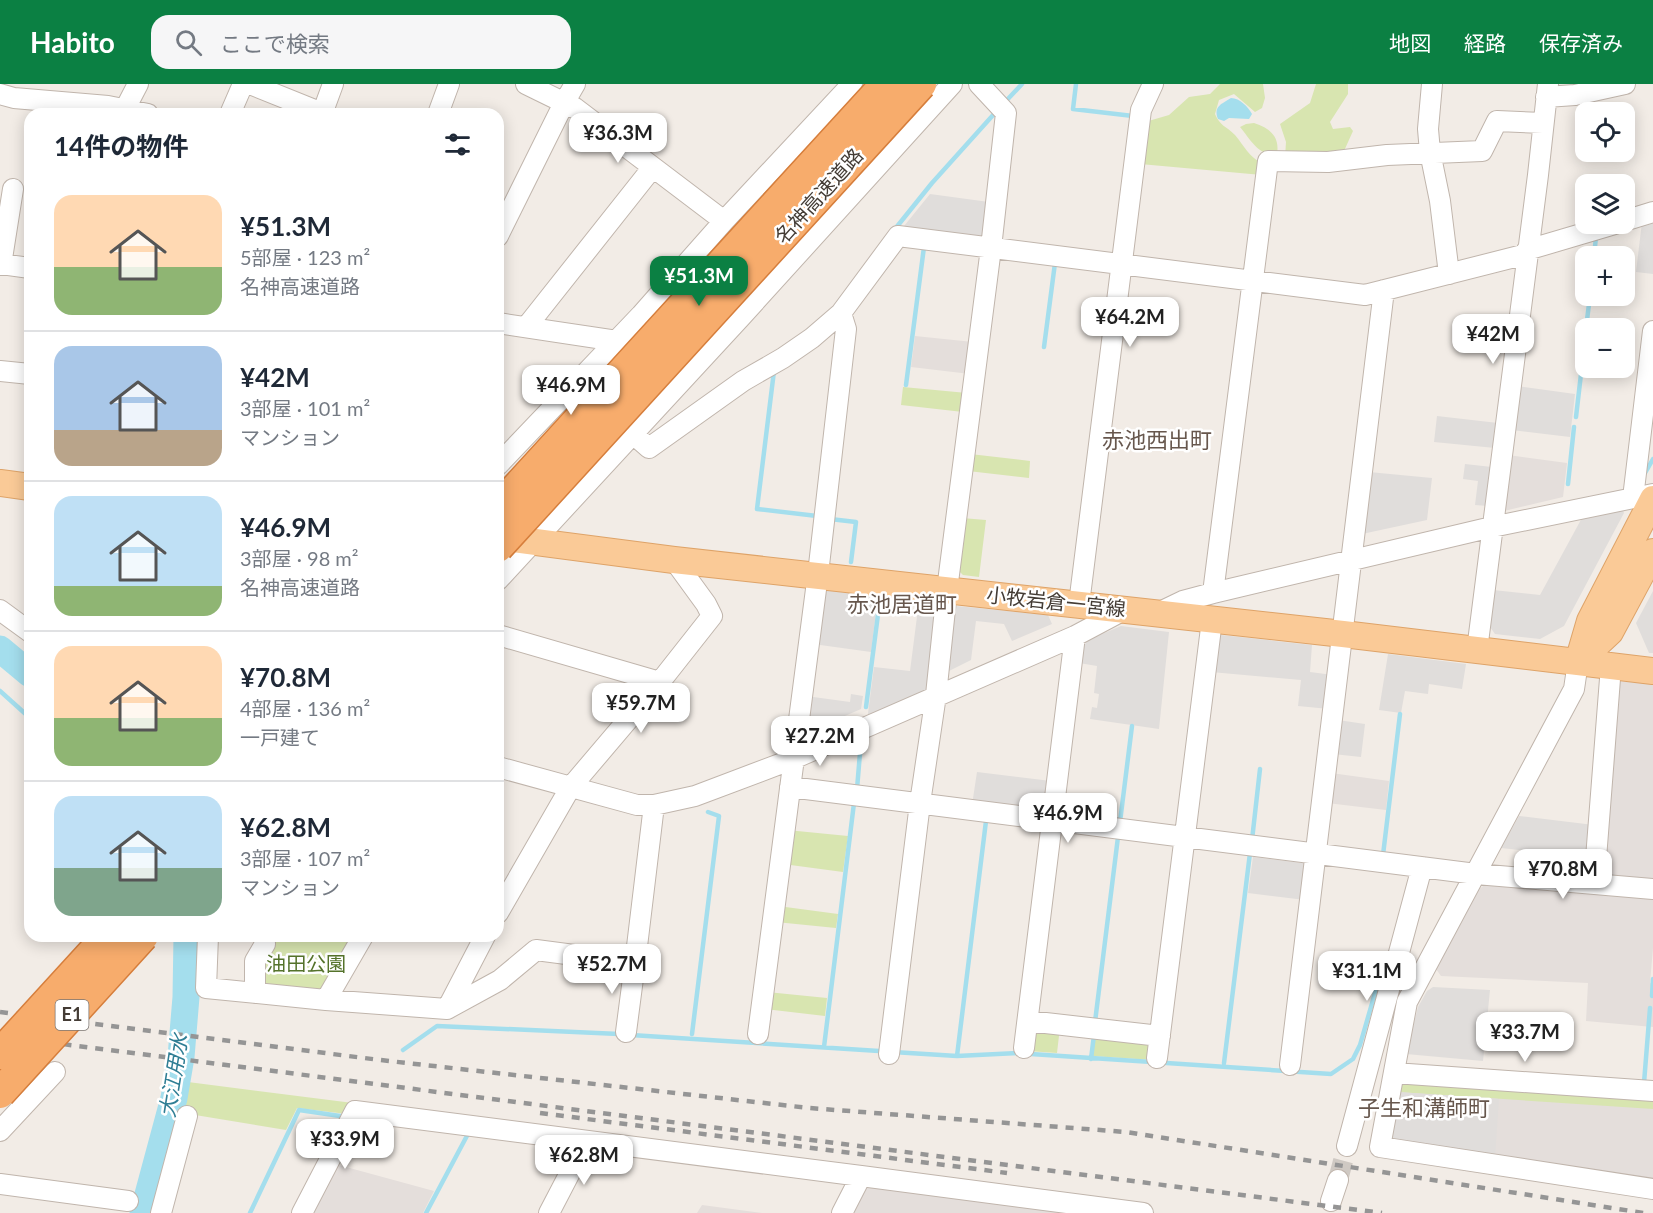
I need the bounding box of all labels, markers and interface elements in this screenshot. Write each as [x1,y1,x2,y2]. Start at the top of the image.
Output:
search box [151,15,571,69]
text: Habito [30,25,115,59]
icon: search [172,26,205,59]
text: ここで検索 [220,30,330,57]
text: 地図 [1389,30,1431,55]
text: 経路 [1464,30,1506,55]
text: 保存済み [1539,30,1623,55]
map controls [1575,102,1635,378]
button: locate [1575,102,1635,162]
pin: ¥36.3M [569,113,667,164]
text: ¥36.3M [583,120,653,144]
icon: filters [441,128,474,161]
text: 14件の物件 [54,130,188,162]
street label: 名神高速道路 [769,143,867,248]
button: layers [1575,174,1635,234]
text: ¥51.3M [240,210,331,242]
icon: home [102,219,174,291]
text: 5部屋 · 123 m² [240,245,370,269]
button: + [1575,246,1635,306]
pin: ¥51.3M [650,256,748,307]
text: ¥51.3M [664,263,734,287]
text: 名神高速道路 [240,274,360,298]
pin: ¥64.2M [1081,297,1179,348]
text: ¥64.2M [1095,304,1165,328]
pin: ¥42M [1457,314,1529,365]
button: − [1575,318,1635,378]
text: ¥42M [1466,321,1520,345]
text: ¥42M [240,361,310,393]
pin: ¥46.9M [522,365,620,416]
icon: home [102,370,174,442]
text: ¥46.9M [536,372,606,396]
text: 3部屋 · 101 m² [240,396,370,420]
text: マンション [240,425,340,449]
district label: 赤池西出町 [1102,426,1212,453]
text: ¥46.9M [240,511,331,543]
icon: home [102,520,174,592]
text: 3部屋 · 98 m² [240,546,359,570]
text: 名神高速道路 [240,575,360,599]
street label: 小牧岩倉一宮線 [985,582,1127,620]
district label: 赤池居道町 [847,590,957,617]
text: ¥70.8M [240,661,331,693]
icon: home [102,670,174,742]
pin: ¥59.7M [592,683,690,734]
text: ¥59.7M [606,690,676,714]
text: 4部屋 · 136 m² [240,696,370,720]
pin: ¥27.2M [771,716,869,767]
text: ¥27.2M [785,723,855,747]
text: 一戸建て [240,725,320,749]
pin: ¥46.9M [1019,793,1117,844]
text: ¥46.9M [1033,800,1103,824]
text: ¥62.8M [240,811,331,843]
icon: home [102,820,174,892]
text: 3部屋 · 107 m² [240,846,370,870]
pin: ¥70.8M [1514,849,1612,900]
text: ¥70.8M [1528,856,1598,880]
text: マンション [240,875,340,899]
pin: ¥52.7M [563,944,661,995]
park label: 油田公園 [266,951,346,975]
text: ¥52.7M [577,951,647,975]
pin: ¥31.1M [1318,951,1416,1002]
text: ¥31.1M [1332,958,1402,982]
road number: E1 [56,1000,88,1030]
pin: ¥33.7M [1476,1012,1574,1063]
text: ¥33.7M [1490,1019,1560,1043]
water label: 大江用水 [154,1030,192,1119]
district label: 子生和溝師町 [1358,1094,1490,1121]
pin: ¥33.9M [296,1119,394,1170]
text: ¥33.9M [310,1126,380,1150]
pin: ¥62.8M [535,1135,633,1186]
text: ¥62.8M [549,1142,619,1166]

